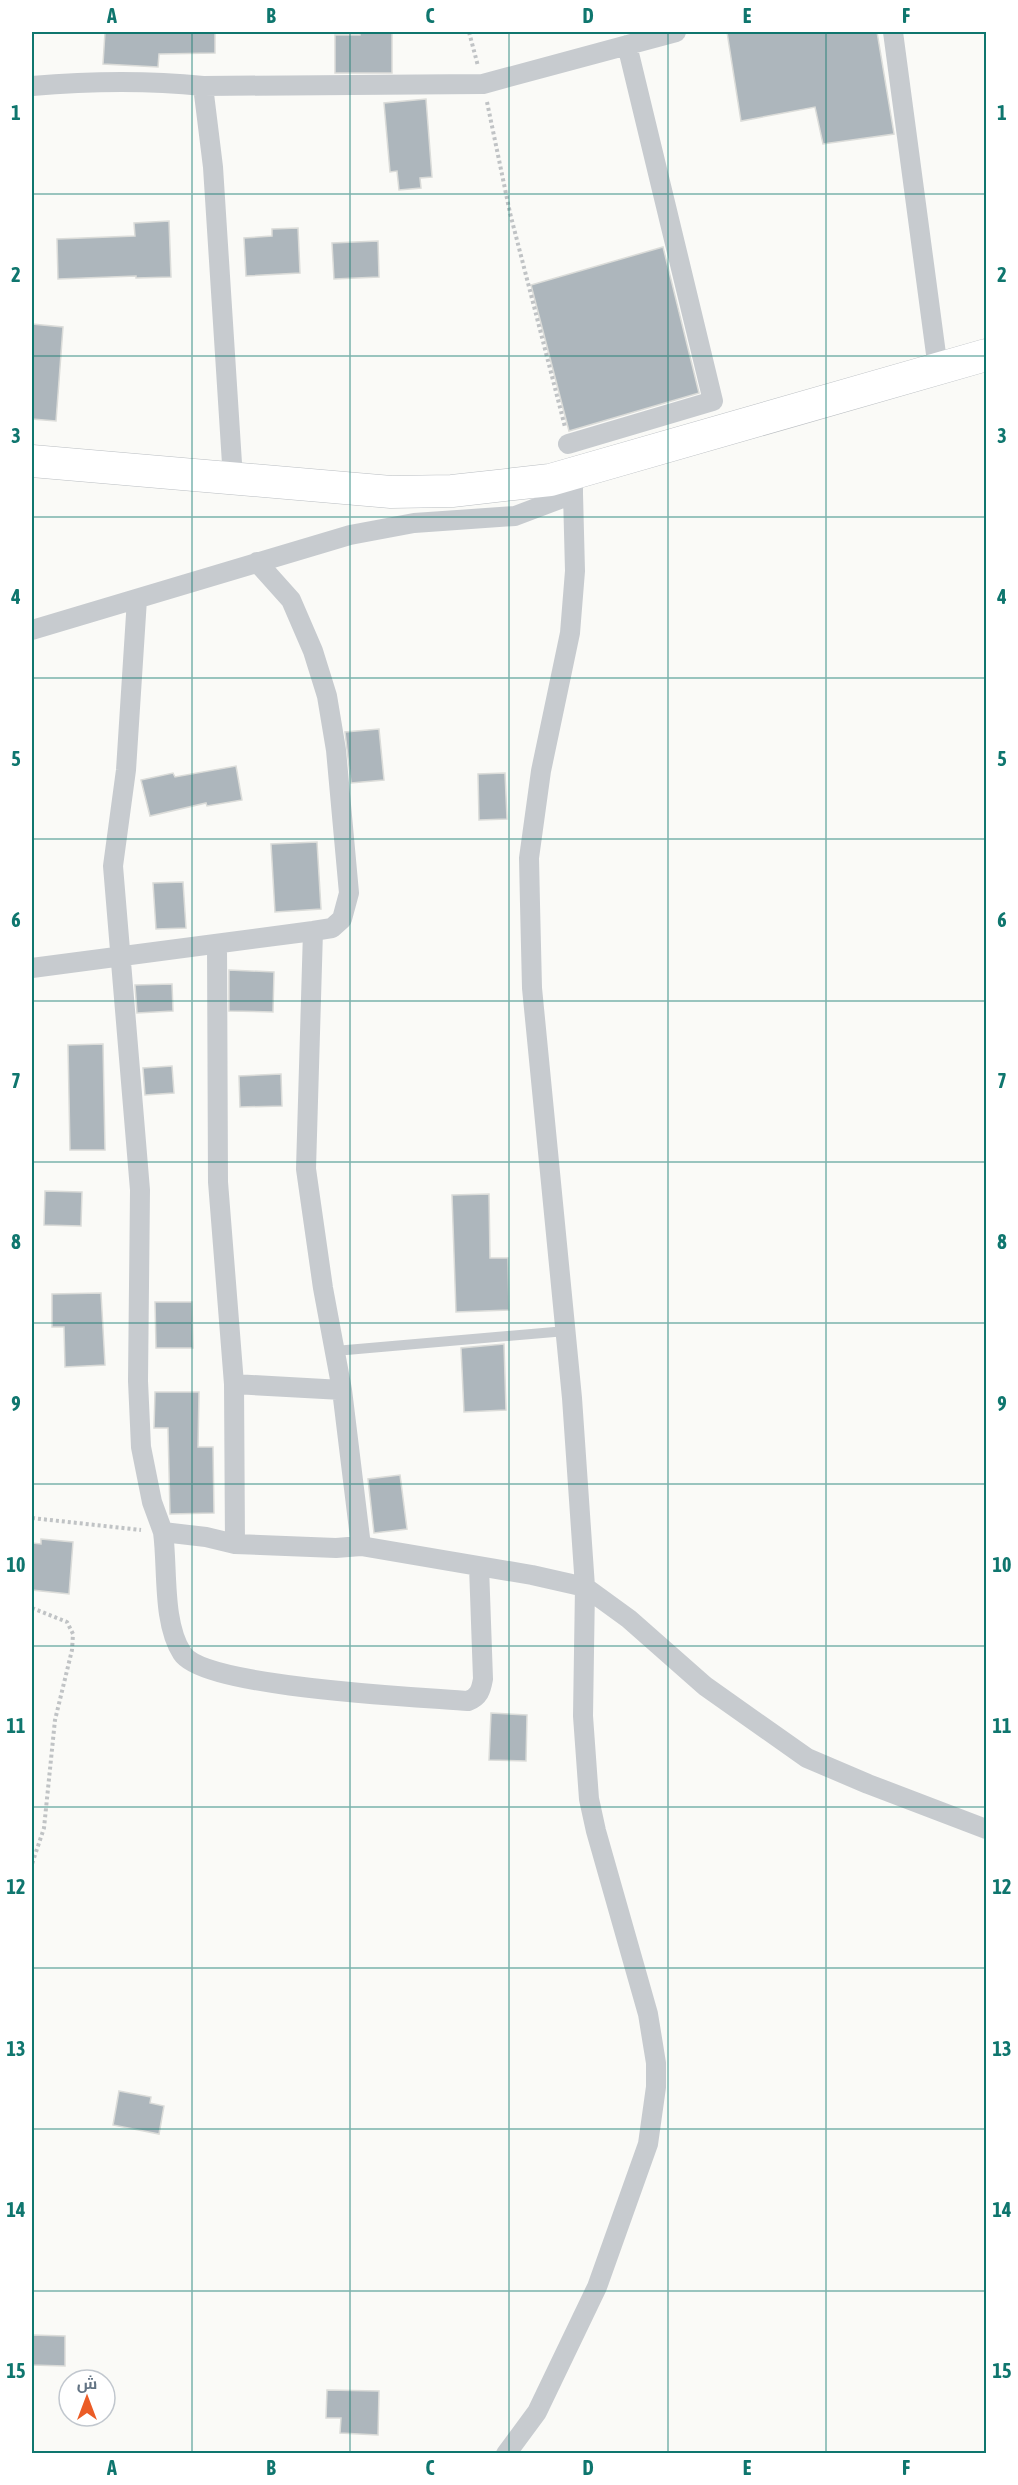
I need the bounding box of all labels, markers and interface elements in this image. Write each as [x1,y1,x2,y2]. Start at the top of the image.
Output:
text: A [106,4,117,27]
text: B [266,4,276,27]
text: C [426,4,435,27]
text: D [582,4,594,27]
text: E [743,4,752,27]
text: F [902,4,910,27]
text: 1 [11,101,21,124]
text: 1 [997,101,1007,124]
text: 2 [11,263,21,286]
text: 2 [997,263,1007,286]
text: 3 [11,424,21,447]
text: 3 [997,424,1007,447]
text: 4 [10,585,21,608]
text: 4 [996,585,1007,608]
text: 5 [11,747,21,770]
text: 5 [997,747,1007,770]
text: 6 [11,908,21,931]
text: 6 [997,908,1007,931]
text: 7 [11,1069,21,1092]
text: 7 [997,1069,1007,1092]
text: 8 [11,1230,21,1253]
text: 8 [997,1230,1007,1253]
text: 9 [11,1392,21,1415]
text: 9 [997,1392,1007,1415]
text: 10 [7,1553,25,1576]
text: 10 [993,1553,1011,1576]
text: 11 [7,1714,25,1737]
text: 11 [993,1714,1011,1737]
text: 12 [7,1875,25,1898]
text: 12 [993,1875,1011,1898]
text: 13 [7,2037,25,2060]
text: 13 [993,2037,1011,2060]
text: 14 [7,2198,25,2221]
text: 14 [993,2198,1011,2221]
text: 15 [7,2359,25,2382]
text: 15 [993,2359,1011,2382]
north arrow [57,2368,117,2428]
text: ش [77,2374,97,2393]
text: A [106,2456,117,2479]
text: B [266,2456,276,2479]
text: C [426,2456,435,2479]
text: D [582,2456,594,2479]
text: E [743,2456,752,2479]
text: F [902,2456,910,2479]

